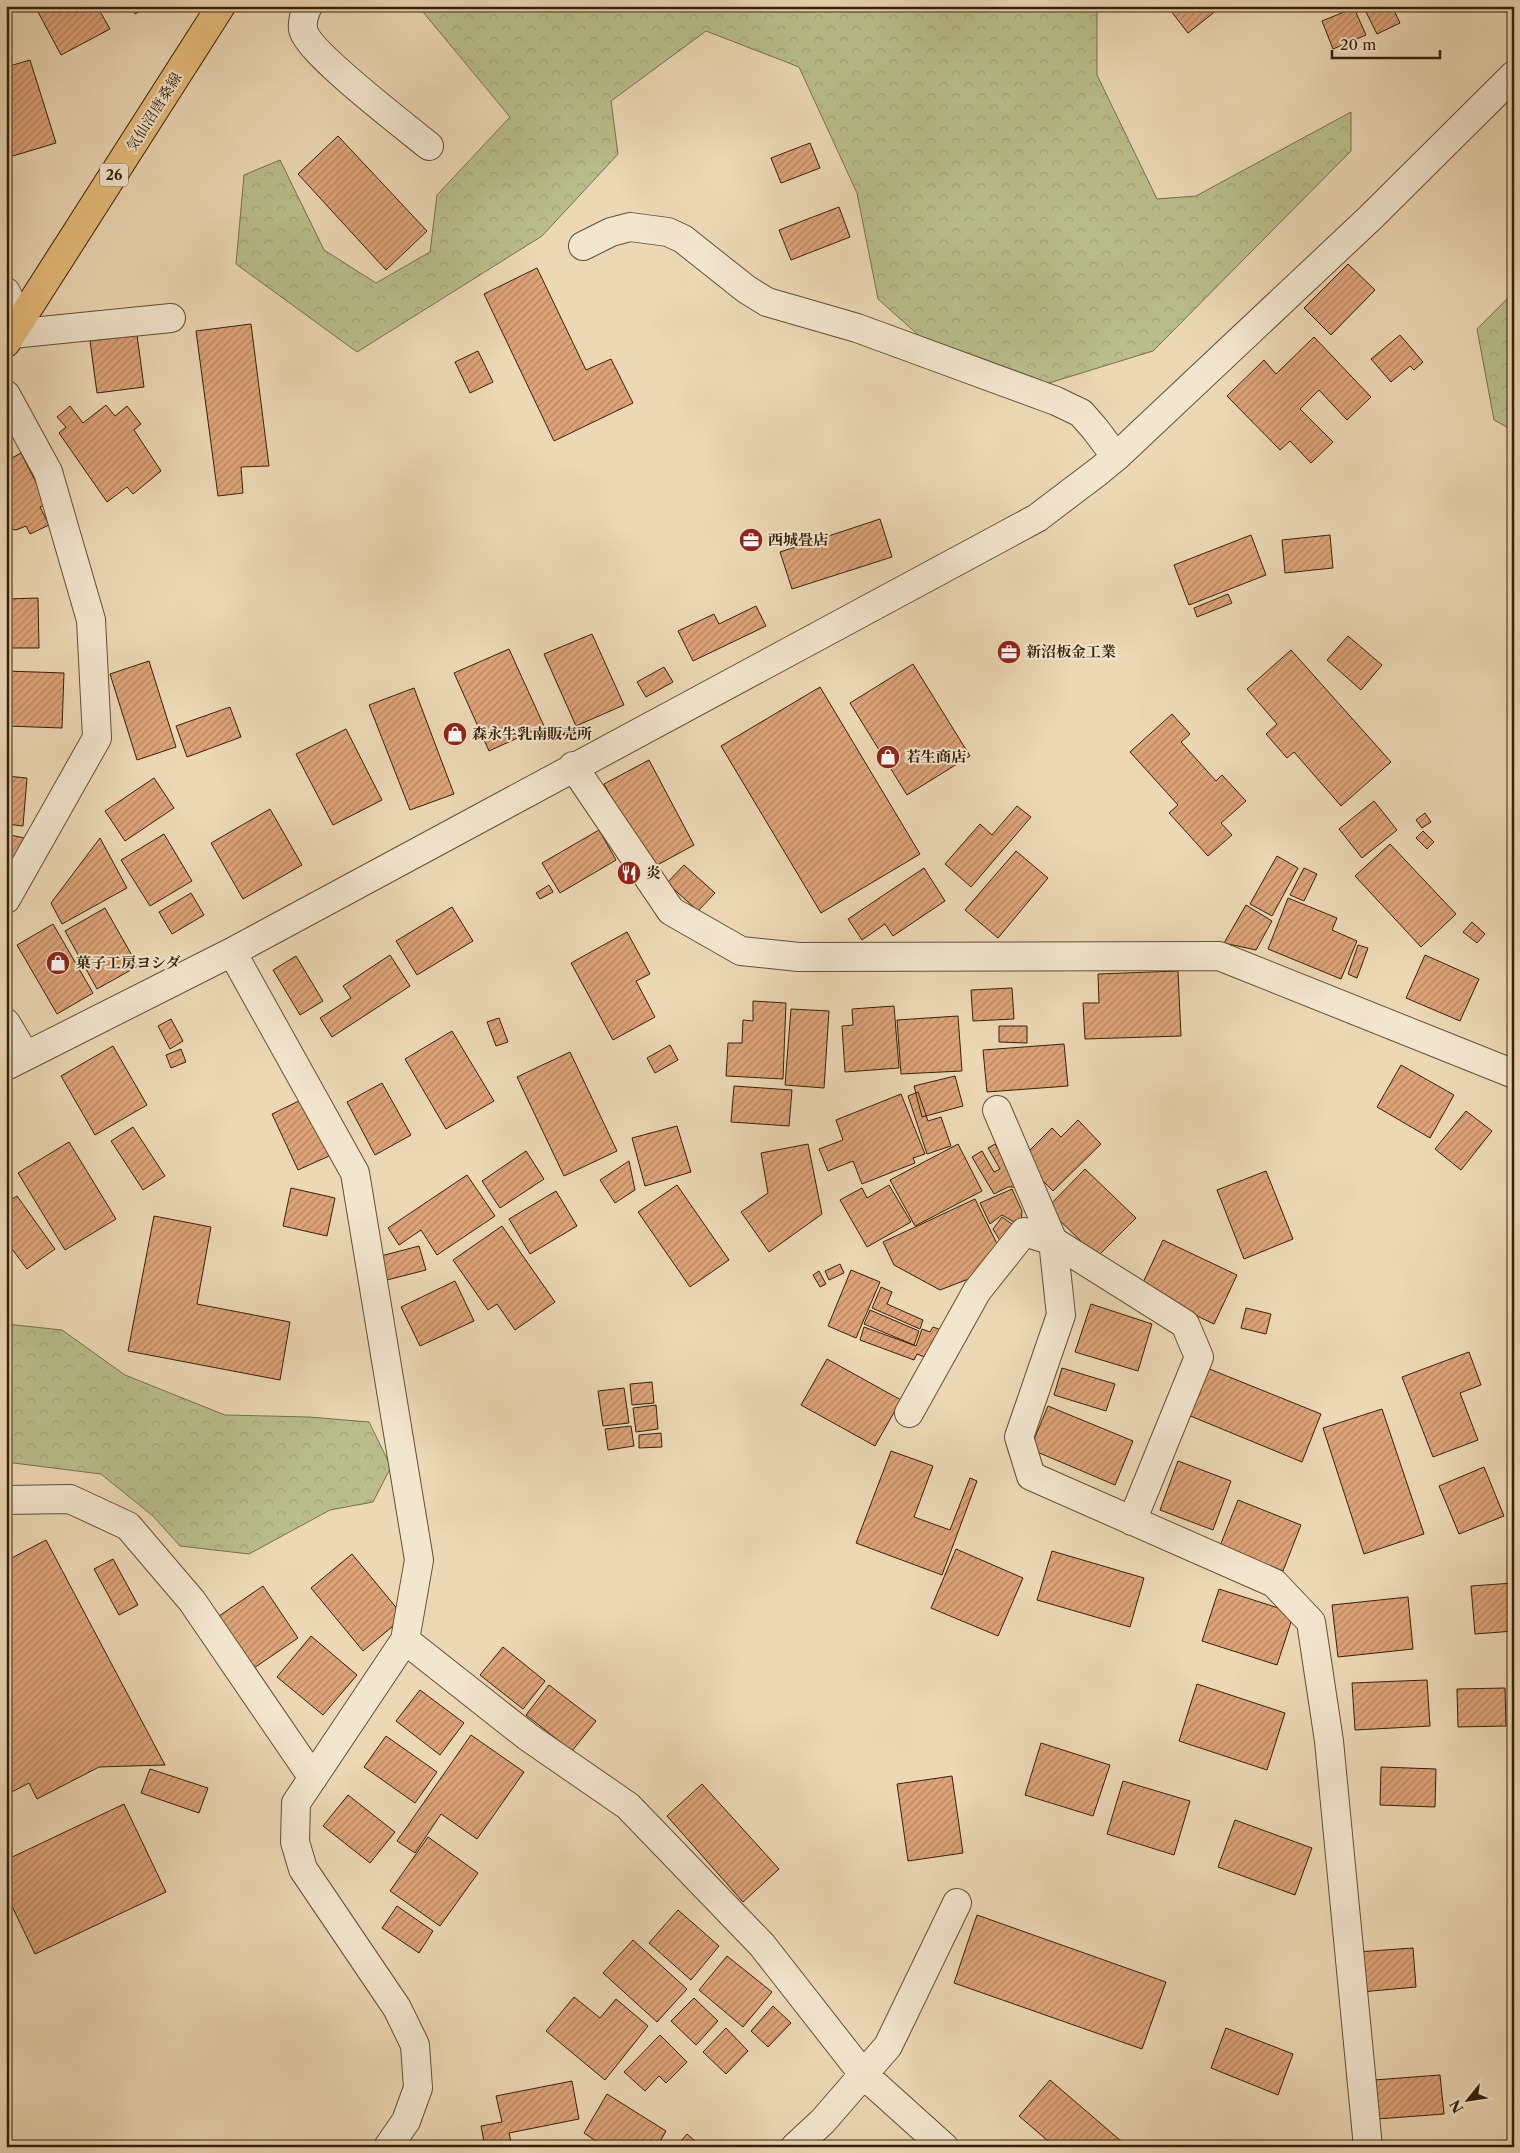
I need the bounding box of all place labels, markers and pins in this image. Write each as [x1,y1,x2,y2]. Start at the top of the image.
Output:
office icon: 西城畳店 [738,527,764,553]
place label: 西城畳店 [768,530,828,549]
office icon: 新沼板金工業 [996,639,1022,665]
place label: 新沼板金工業 [1026,642,1116,661]
shop icon: 森永牛乳南販売所 [442,721,468,747]
place label: 森永牛乳南販売所 [472,724,592,743]
shop icon: 若生商店 [875,744,901,770]
place label: 若生商店 [906,747,966,766]
restaurant icon: 炎 [616,860,642,886]
place label: 炎 [646,863,661,882]
shop icon: 菓子工房ヨシダ [45,950,71,976]
place label: 菓子工房ヨシダ [76,953,180,972]

